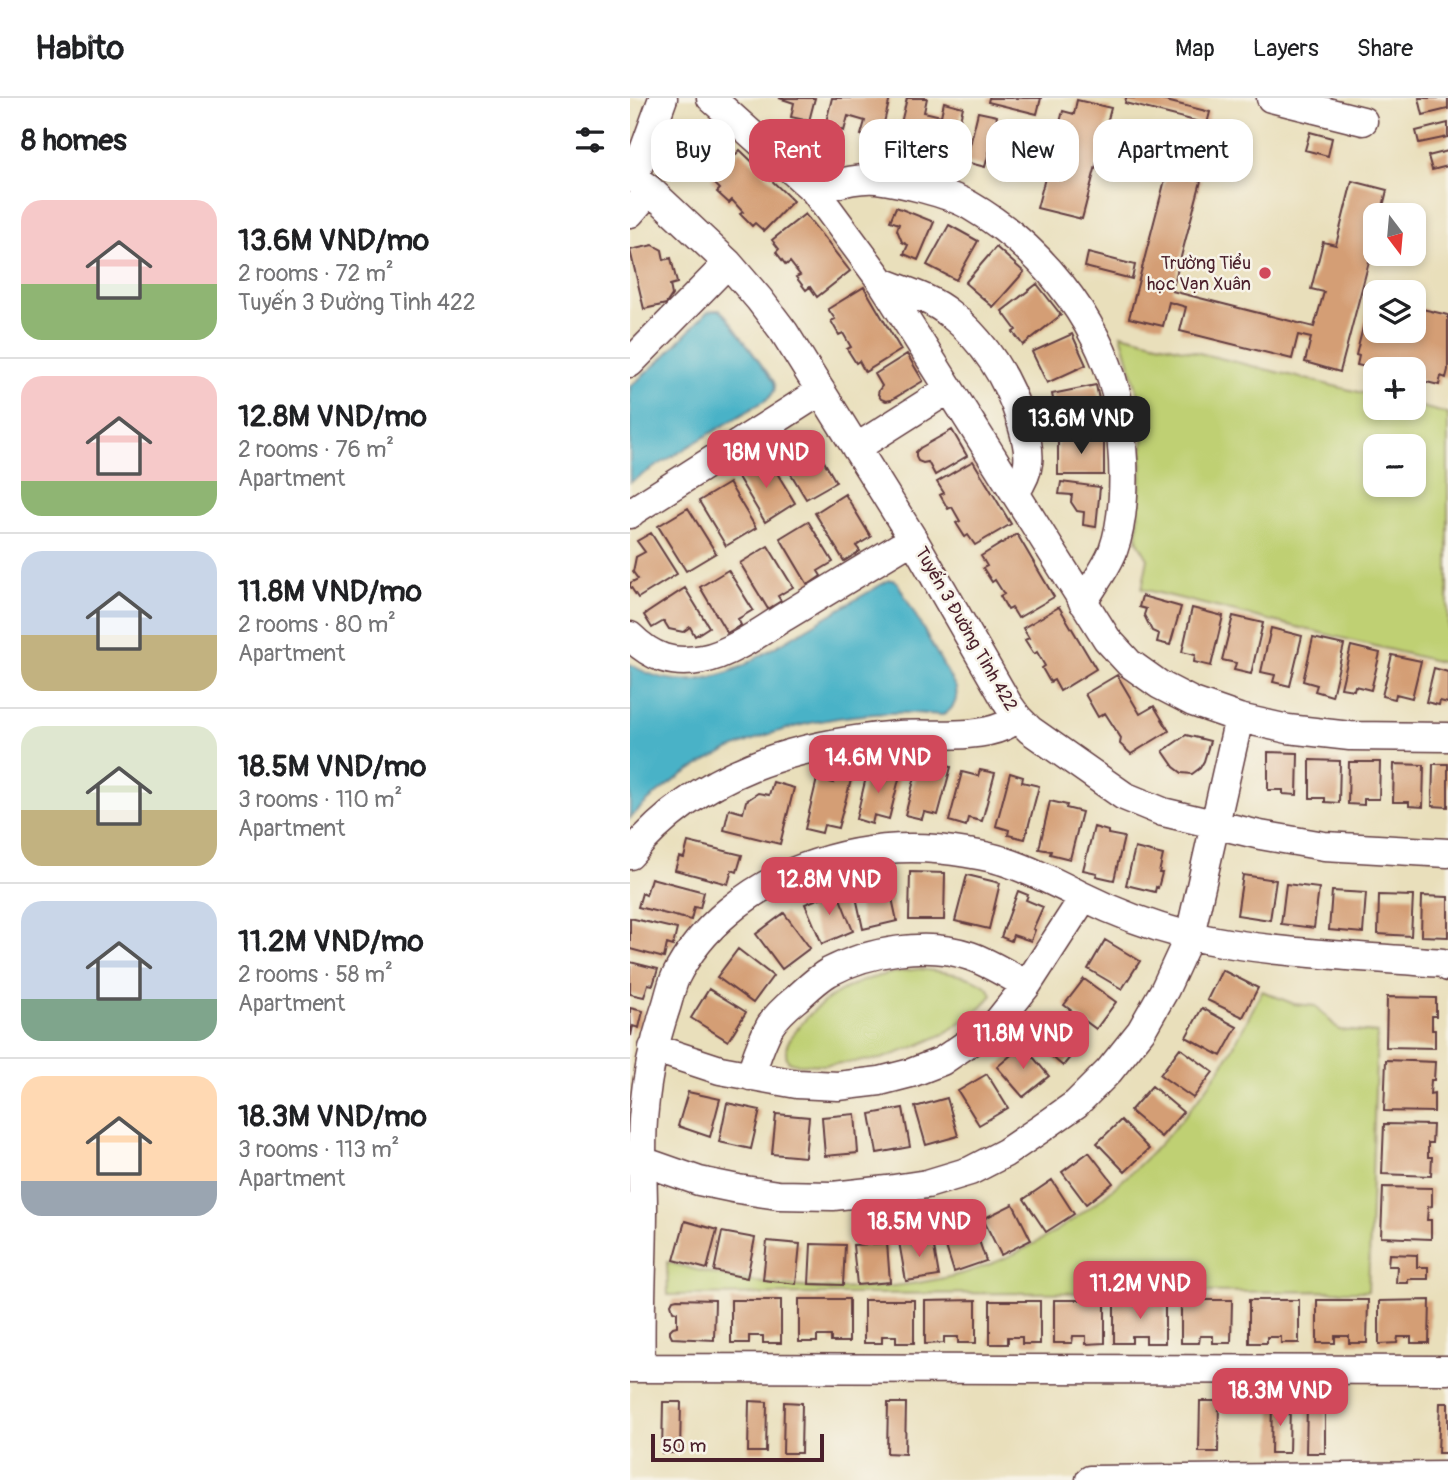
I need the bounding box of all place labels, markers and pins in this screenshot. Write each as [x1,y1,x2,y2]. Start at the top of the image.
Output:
place label: Trường Tiểu học Vạn Xuân [1147,252,1251,296]
marker: Trường Tiểu học Vạn Xuân [1257,265,1273,281]
pin: 13.6M VND [1001,396,1161,456]
pin: 18M VND [701,430,831,490]
pin: 14.6M VND [798,736,958,795]
pin: 12.8M VND [749,858,909,917]
pin: 11.8M VND [943,1012,1103,1071]
pin: 18.5M VND [839,1200,999,1259]
pin: 11.2M VND [1060,1262,1220,1321]
pin: 18.3M VND [1200,1368,1360,1428]

